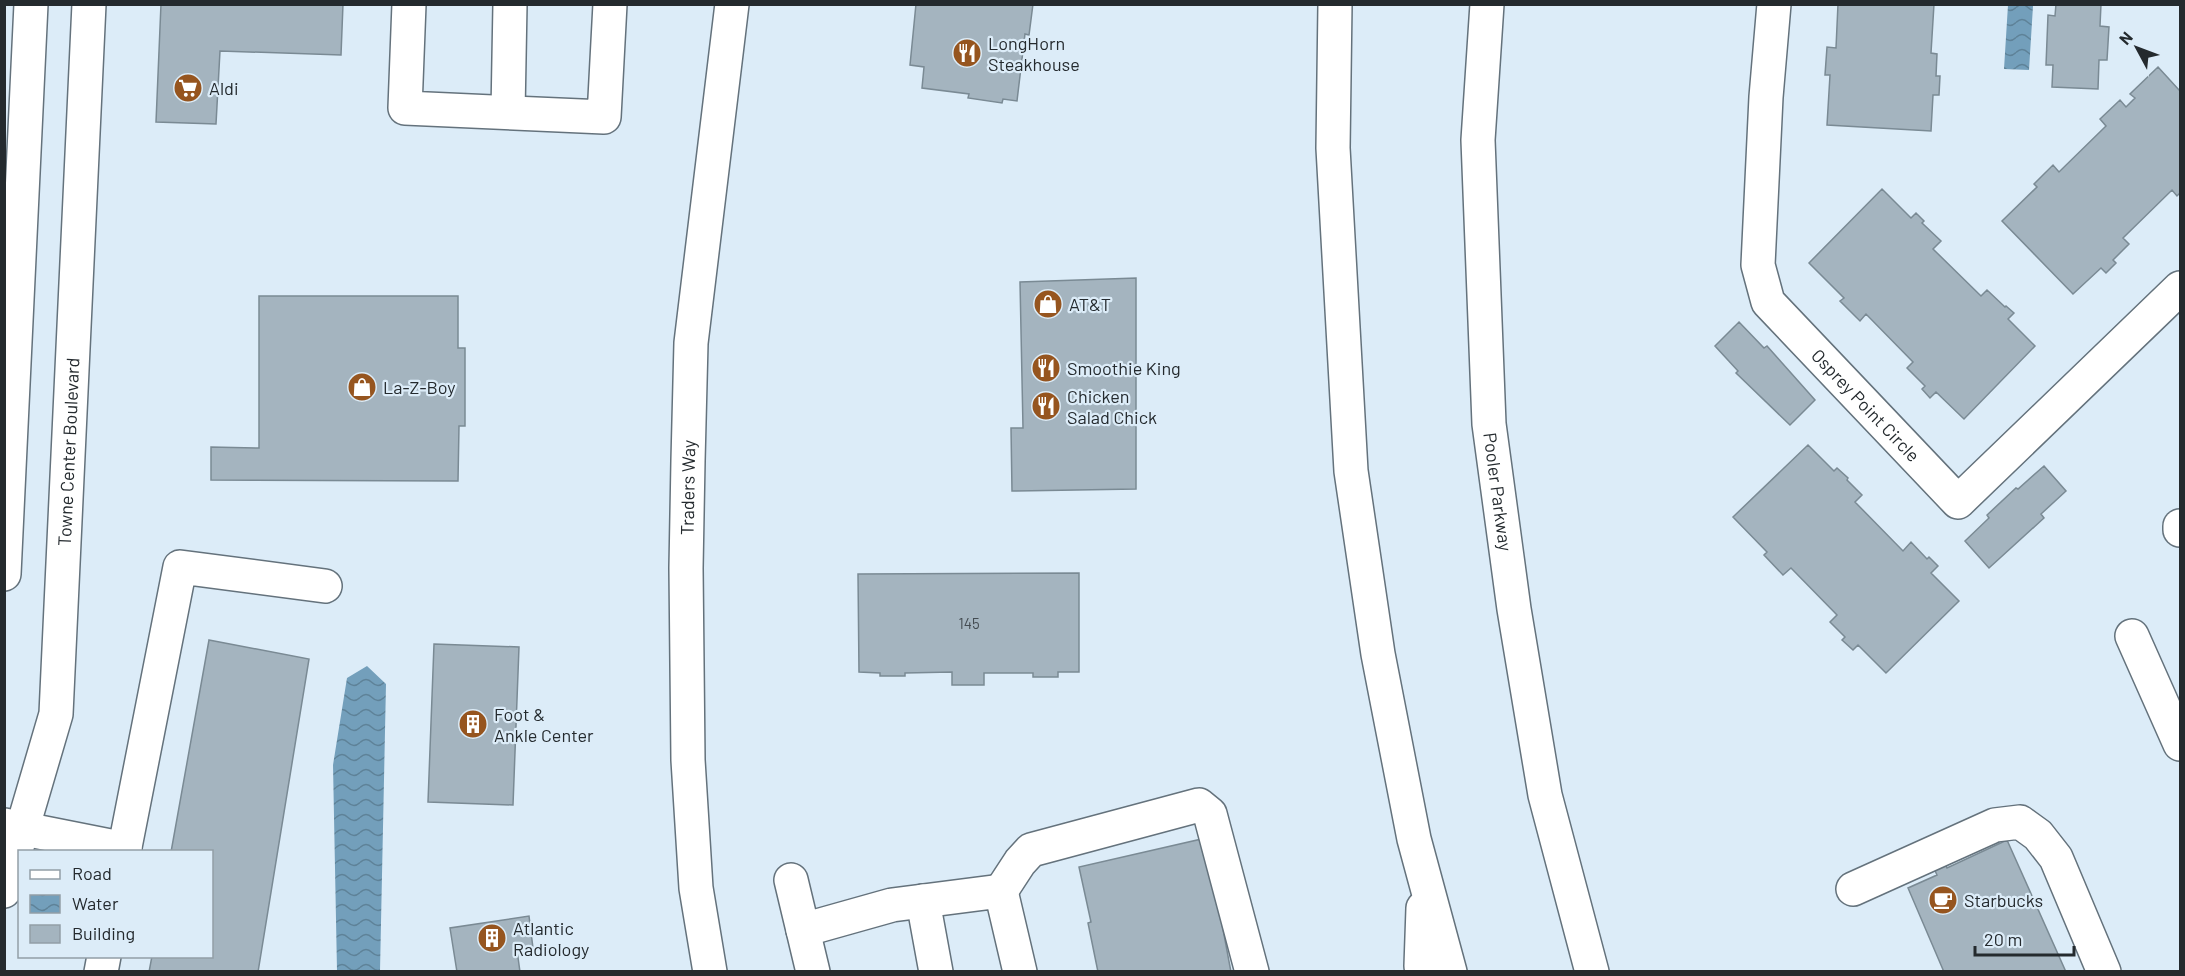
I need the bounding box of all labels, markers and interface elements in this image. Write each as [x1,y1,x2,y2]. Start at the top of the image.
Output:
north arrow [2107,18,2167,78]
text: N [2115,28,2136,48]
place label: LongHorn Steakhouse [988,32,1080,75]
restaurant icon: LongHorn Steakhouse [951,37,983,69]
supermarket icon: Aldi [172,72,204,104]
place label: Aldi [209,77,238,99]
shop icon: AT&T [1032,288,1064,320]
place label: AT&T [1069,293,1111,315]
street label: Osprey Point Circle [1807,344,1925,466]
restaurant icon: Smoothie King [1030,352,1062,384]
street label: Towne Center Boulevard [53,357,84,547]
place label: Smoothie King [1067,357,1181,379]
shop icon: La-Z-Boy [346,371,378,403]
place label: La-Z-Boy [383,376,456,398]
place label: Chicken Salad Chick [1067,385,1157,428]
restaurant icon: Chicken Salad Chick [1030,390,1062,422]
street label: Pooler Parkway [1479,431,1517,553]
street label: Traders Way [676,439,700,535]
house number: 145 [958,614,980,632]
place label: Foot & Ankle Center [494,703,594,746]
building icon: Foot & Ankle Center [457,708,489,740]
legend [18,850,213,958]
text: Road [72,862,112,884]
cafe icon: Starbucks [1927,884,1959,916]
place label: Starbucks [1964,889,2043,911]
text: Water [72,892,119,914]
place label: Atlantic Radiology [513,917,589,960]
scale bar [1975,919,2074,957]
text: Building [72,922,135,944]
building icon: Atlantic Radiology [476,922,508,954]
text: 20 m [1984,928,2022,950]

